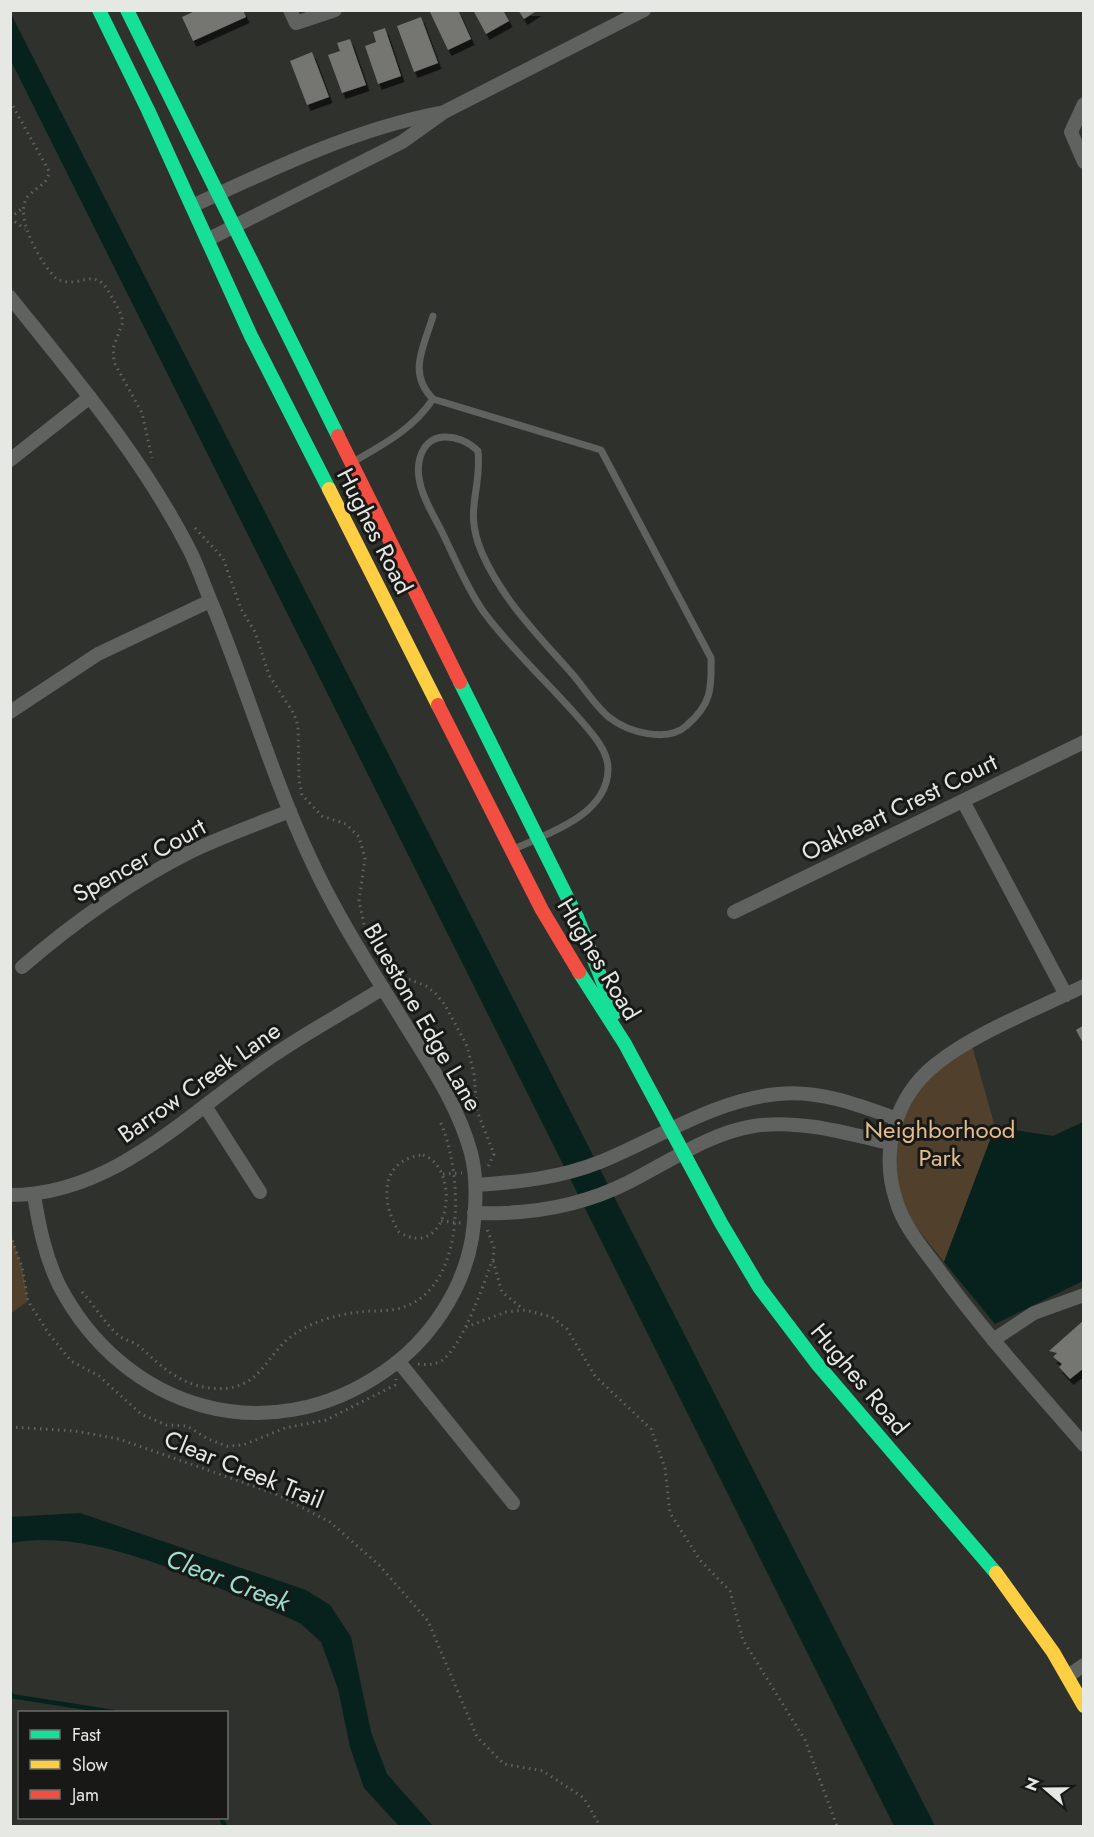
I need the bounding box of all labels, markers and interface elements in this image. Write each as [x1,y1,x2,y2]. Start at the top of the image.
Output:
street label: Hughes Road [328,462,422,600]
street label: Oakheart Crest Court [795,744,1003,870]
street label: Spencer Court [66,809,212,911]
street label: Hughes Road [549,891,649,1027]
street label: Bluestone Edge Lane [355,916,491,1118]
street label: Barrow Creek Lane [111,1013,287,1151]
park label: Neighborhood Park [865,1112,1015,1175]
street label: Hughes Road [803,1315,917,1443]
street label: Clear Creek Trail [159,1421,329,1517]
water label: Clear Creek [161,1539,297,1622]
legend [18,1711,228,1819]
text: Fast [72,1722,101,1748]
text: Slow [72,1752,109,1778]
north arrow [1016,1759,1076,1819]
text: N [1019,1774,1045,1794]
text: Jam [70,1782,99,1808]

